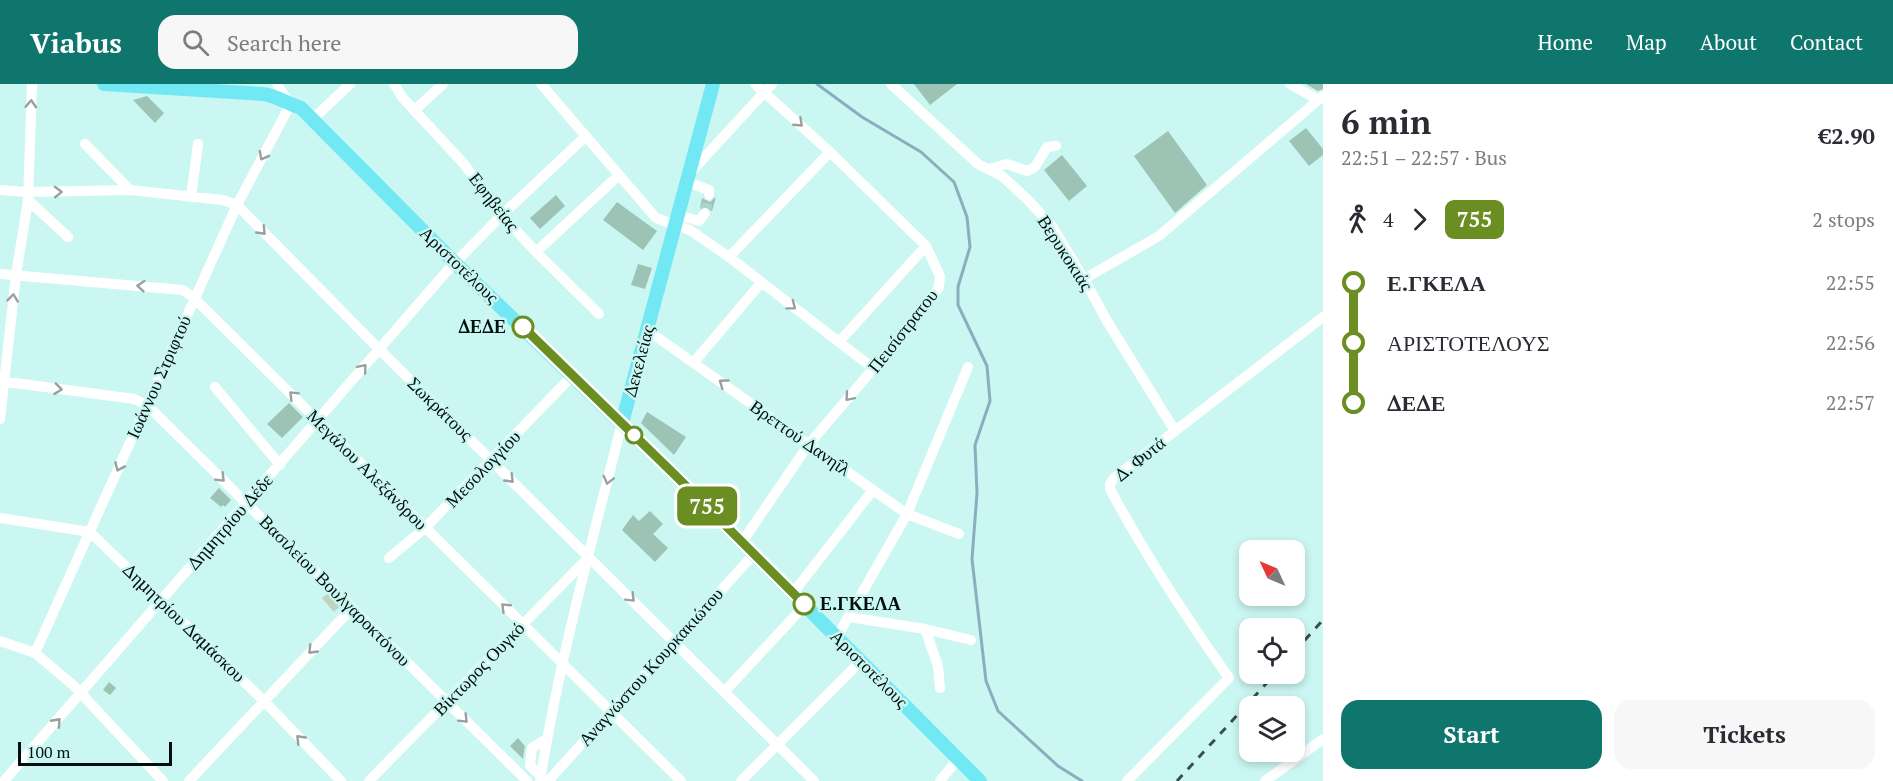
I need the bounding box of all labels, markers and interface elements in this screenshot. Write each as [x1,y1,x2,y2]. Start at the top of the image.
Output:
search box [158,15,578,69]
text: Viabus [30,24,122,61]
icon: search [179,26,212,59]
text: Search here [227,28,341,57]
text: Home [1537,28,1593,56]
text: Map [1626,28,1667,56]
text: About [1700,28,1757,56]
text: Contact [1790,28,1863,56]
one-way arrow [25,100,38,109]
text: 6 min [1341,100,1431,143]
one-way arrow [791,116,802,127]
text: €2.90 [1819,121,1875,150]
text: 22:51 – 22:57 · Bus [1341,144,1507,171]
one-way arrow [258,150,270,161]
street label: Εφηβείας [464,167,525,236]
one-way arrow [54,186,63,198]
icon: walk [1341,203,1374,236]
icon: forward [1403,203,1436,236]
text: 755 [1457,205,1492,233]
text: 4 [1383,206,1394,233]
text: 2 stops [1812,206,1875,233]
street label: Βερυκοκιάς [1032,210,1099,295]
street label: Αριστοτέλους [415,220,504,308]
one-way arrow [255,223,266,234]
text: Ε.ΓΚΕΛΑ [1387,268,1486,297]
text: 22:55 [1826,269,1875,296]
one-way arrow [136,280,145,293]
street label: Πεισίστρατου [862,283,943,377]
one-way arrow [6,293,19,303]
one-way arrow [785,299,796,310]
street label: Ιωάννου Στριφτού [120,311,196,442]
place label: ΔΕΔΕ [458,314,506,338]
marker: ΔΕΔΕ [512,316,534,338]
street label: Δεκελείας [617,322,659,399]
text: ΑΡΙΣΤΟΤΕΛΟΥΣ [1387,328,1550,357]
text: 22:56 [1826,329,1875,356]
one-way arrow [356,364,367,375]
street label: Σωκράτους [403,371,479,445]
one-way arrow [718,379,729,390]
one-way arrow [53,382,63,395]
text: ΔΕΔΕ [1387,388,1445,417]
text: 22:57 [1826,389,1875,416]
one-way arrow [845,390,856,401]
one-way arrow [290,392,301,403]
street label: Βρεττού Δανηΐλ [746,394,856,481]
street label: Μεγάλου Αλεξάνδρου [302,404,433,535]
street label: Μεσολογγίου [439,424,525,512]
unlabelled marker [625,426,643,444]
street label: Δ. Φυτά [1109,430,1170,486]
one-way arrow [115,460,127,471]
street label: Δημητρίου Δέδε [181,468,278,574]
one-way arrow [213,471,224,482]
one-way arrow [503,472,514,482]
one-way arrow [603,475,616,485]
line badge: 755 [672,486,742,526]
text: 755 [689,492,725,520]
street label: Βασιλείου Βουλγαροκτόνου [255,509,417,671]
north arrow [1239,540,1305,606]
map controls [1239,540,1305,762]
street label: Δημητρίου Δαμάσκου [118,558,251,687]
street label: Αναγνώστου Κουρκακιώτου [573,582,728,751]
one-way arrow [623,591,634,602]
place label: Ε.ΓΚΕΛΑ [820,591,901,615]
marker: Ε.ΓΚΕΛΑ [793,593,815,615]
one-way arrow [502,604,513,615]
street label: Βίκτωρος Ουγκό [427,616,529,721]
button: locate [1239,618,1305,684]
street label: Αριστοτέλους [825,624,914,713]
one-way arrow [308,644,319,654]
button: layers [1239,696,1305,762]
button: Start [1341,700,1602,769]
button: Tickets [1614,700,1875,769]
one-way arrow [456,711,467,722]
one-way arrow [50,718,61,729]
one-way arrow [297,735,308,746]
scale bar [18,739,172,766]
text: 100 m [27,741,70,763]

